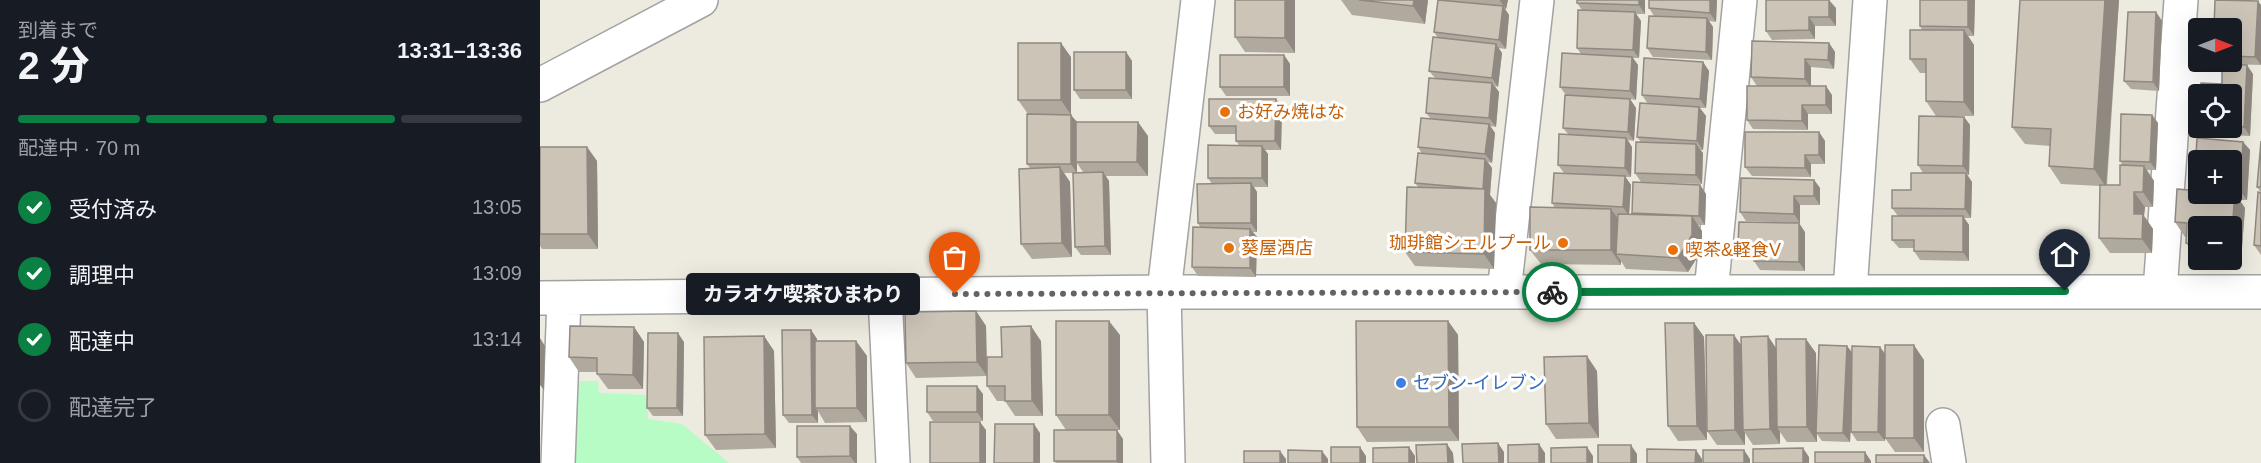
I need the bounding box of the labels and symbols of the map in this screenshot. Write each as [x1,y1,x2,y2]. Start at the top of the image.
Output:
north arrow [2188,18,2242,72]
place label: お好み焼はな [1237,102,1345,122]
marker: お好み焼はな [1218,105,1232,119]
pin [2039,229,2090,291]
pin [929,232,980,294]
place label: 珈琲館シェルプール [1389,233,1551,253]
marker: 珈琲館シェルプール [1556,236,1570,250]
place label: 葵屋酒店 [1241,238,1313,258]
place label: 喫茶&軽食V [1685,240,1781,260]
marker: 葵屋酒店 [1222,241,1236,255]
marker: 喫茶&軽食V [1666,243,1680,257]
courier [1522,262,1582,322]
callout: カラオケ喫茶ひまわり [685,273,919,315]
place label: セブン-イレブン [1413,373,1545,393]
marker: セブン-イレブン [1394,376,1408,390]

